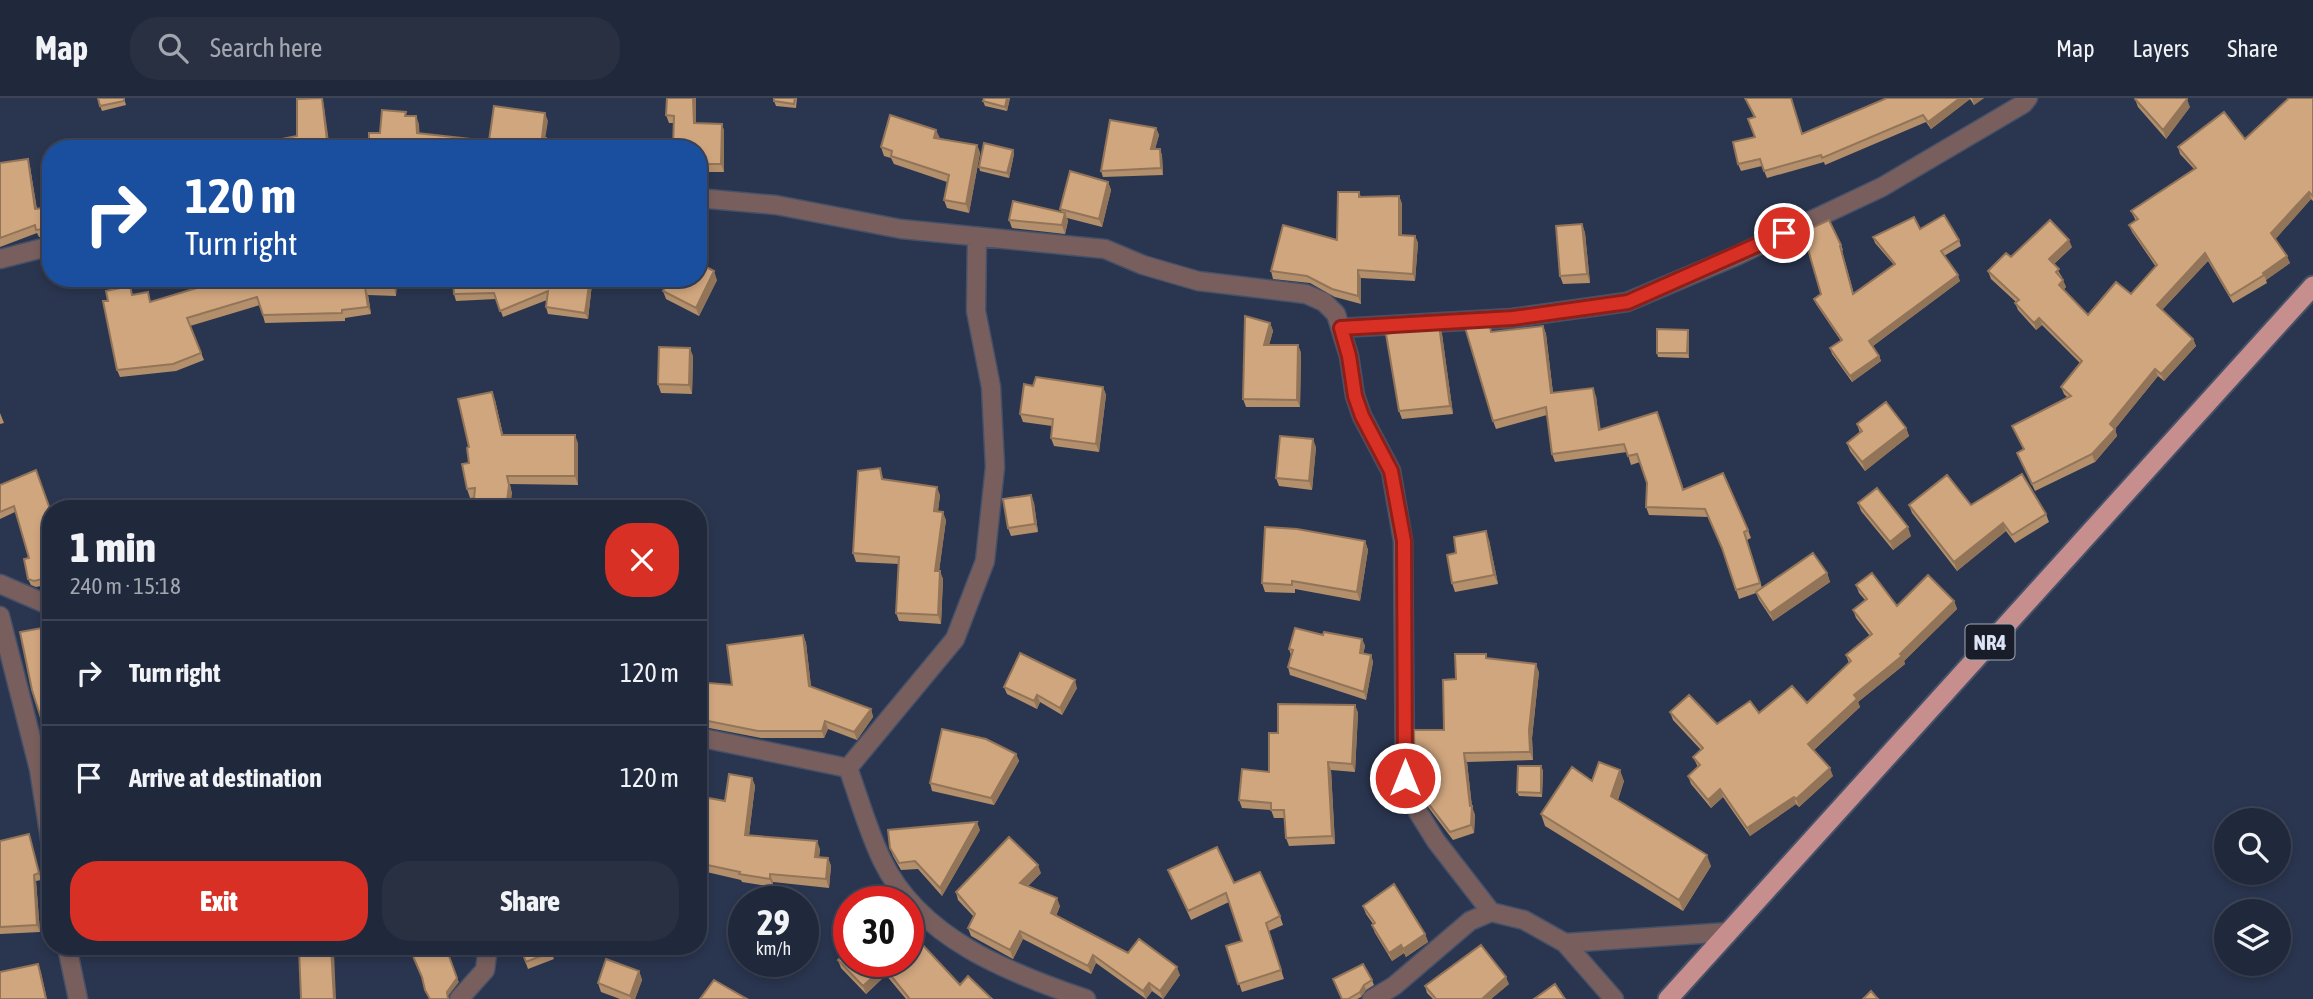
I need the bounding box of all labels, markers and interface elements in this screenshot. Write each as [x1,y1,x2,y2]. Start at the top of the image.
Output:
search box [130,17,620,80]
text: Map [35,29,88,67]
icon: search [154,29,192,67]
text: Search here [210,33,322,63]
text: Map [2056,35,2095,62]
text: Layers [2133,35,2189,62]
text: Share [2227,35,2278,62]
text: 120 m [185,167,296,223]
icon: right [70,168,161,259]
pin [1754,203,1814,263]
icon: arrive [1765,214,1803,252]
text: Turn right [185,225,298,262]
text: 1 min [70,523,156,571]
button: close [605,523,679,597]
text: 240 m · 15:18 [70,573,181,599]
road number: NR4 [1966,624,2014,660]
icon: right [70,654,108,692]
text: Turn right [129,658,220,688]
text: 120 m [620,658,679,688]
position arrow [1368,741,1442,815]
icon: arrive [70,759,108,797]
text: Arrive at destination [129,763,322,793]
text: 120 m [620,763,679,793]
map controls [2214,808,2291,976]
button: search [2214,808,2291,885]
button: Exit [70,861,368,941]
button: Share [382,861,679,941]
speed limit sign: 30 [833,886,924,977]
button: layers [2214,899,2291,976]
text: 29 [757,902,790,942]
text: km/h [756,938,791,959]

